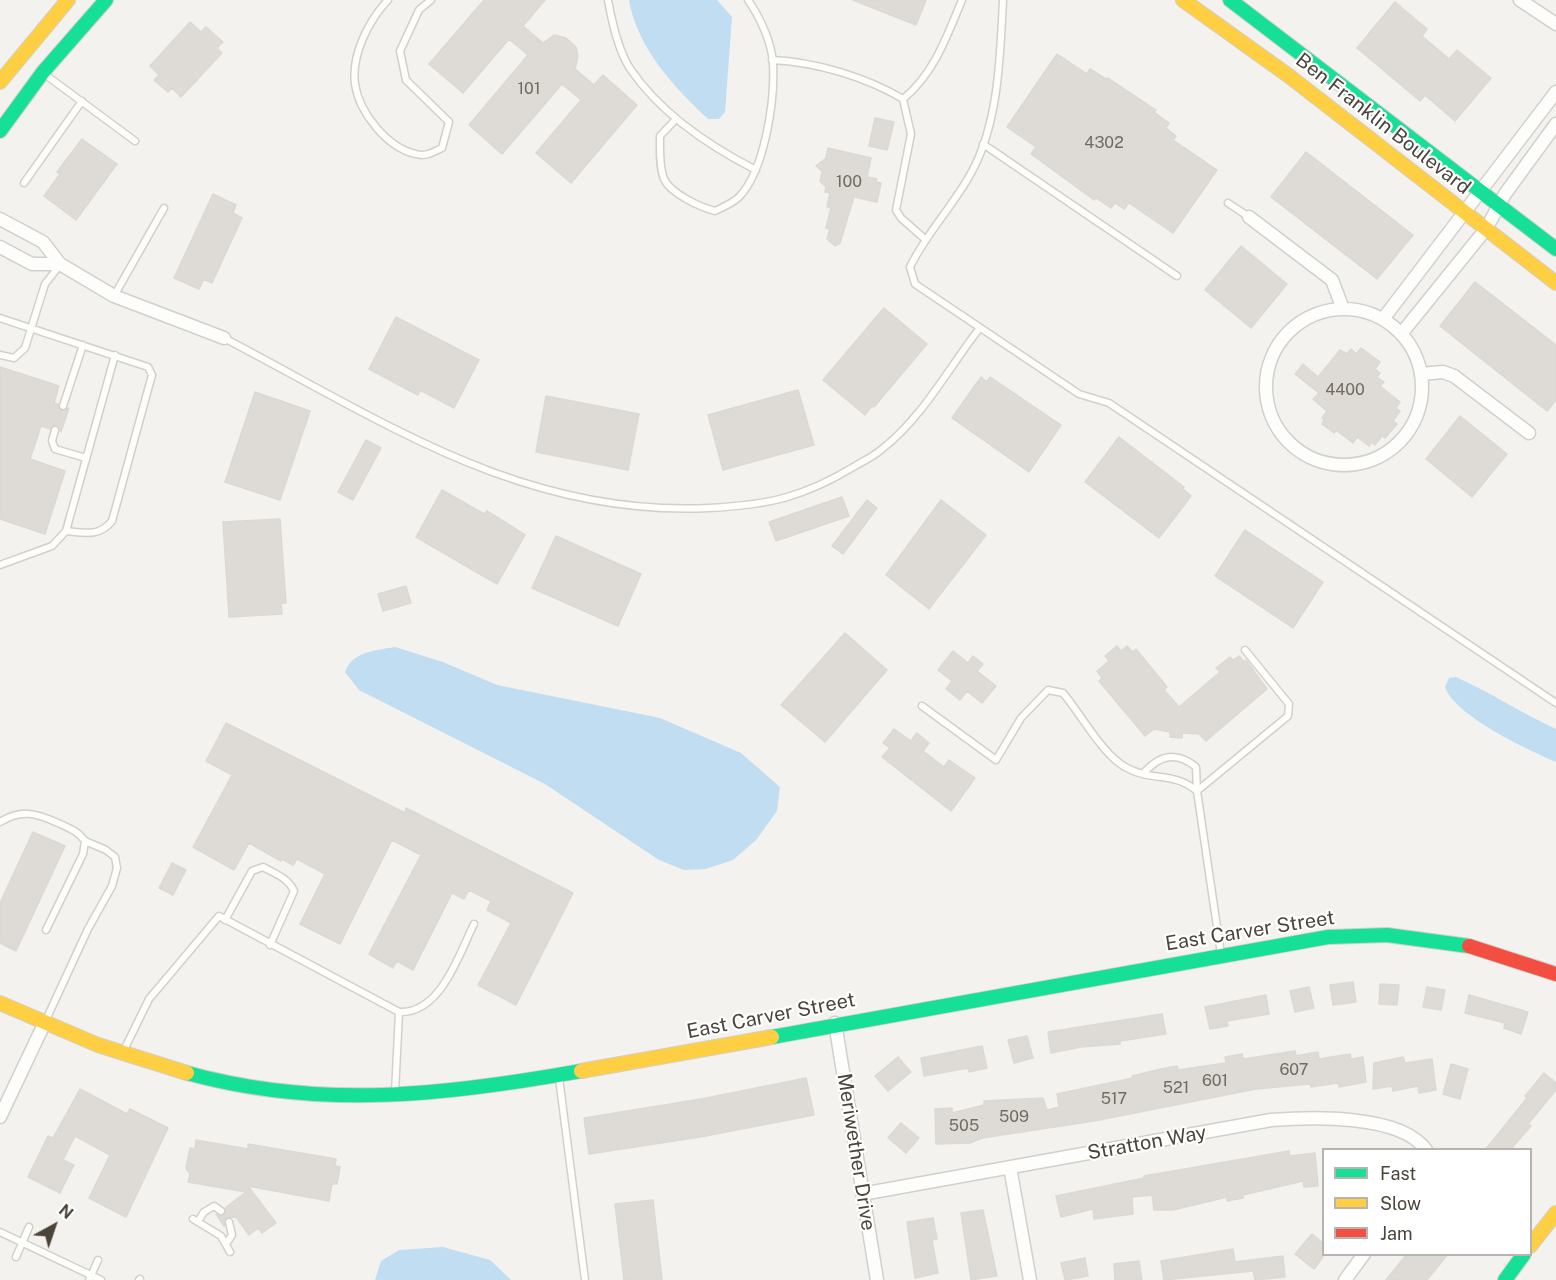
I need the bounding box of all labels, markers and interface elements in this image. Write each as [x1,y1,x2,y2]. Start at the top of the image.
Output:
street label: Ben Franklin Boulevard [1291,48,1475,200]
house number: 101 [518,79,540,99]
house number: 4302 [1084,133,1124,153]
house number: 100 [836,172,862,192]
house number: 4400 [1325,380,1365,400]
street label: East Carver Street [1164,906,1336,956]
street label: East Carver Street [685,988,857,1044]
house number: 607 [1280,1060,1308,1080]
house number: 601 [1202,1071,1228,1091]
street label: Meriwether Drive [832,1072,880,1232]
house number: 521 [1163,1078,1189,1098]
house number: 517 [1101,1089,1127,1109]
house number: 509 [999,1107,1029,1127]
house number: 505 [949,1116,979,1136]
street label: Stratton Way [1086,1121,1208,1165]
legend [1322,1148,1532,1256]
text: Fast [1380,1163,1416,1184]
text: Slow [1380,1193,1421,1214]
north arrow [24,1196,84,1256]
text: N [55,1201,77,1223]
text: Jam [1380,1223,1413,1244]

